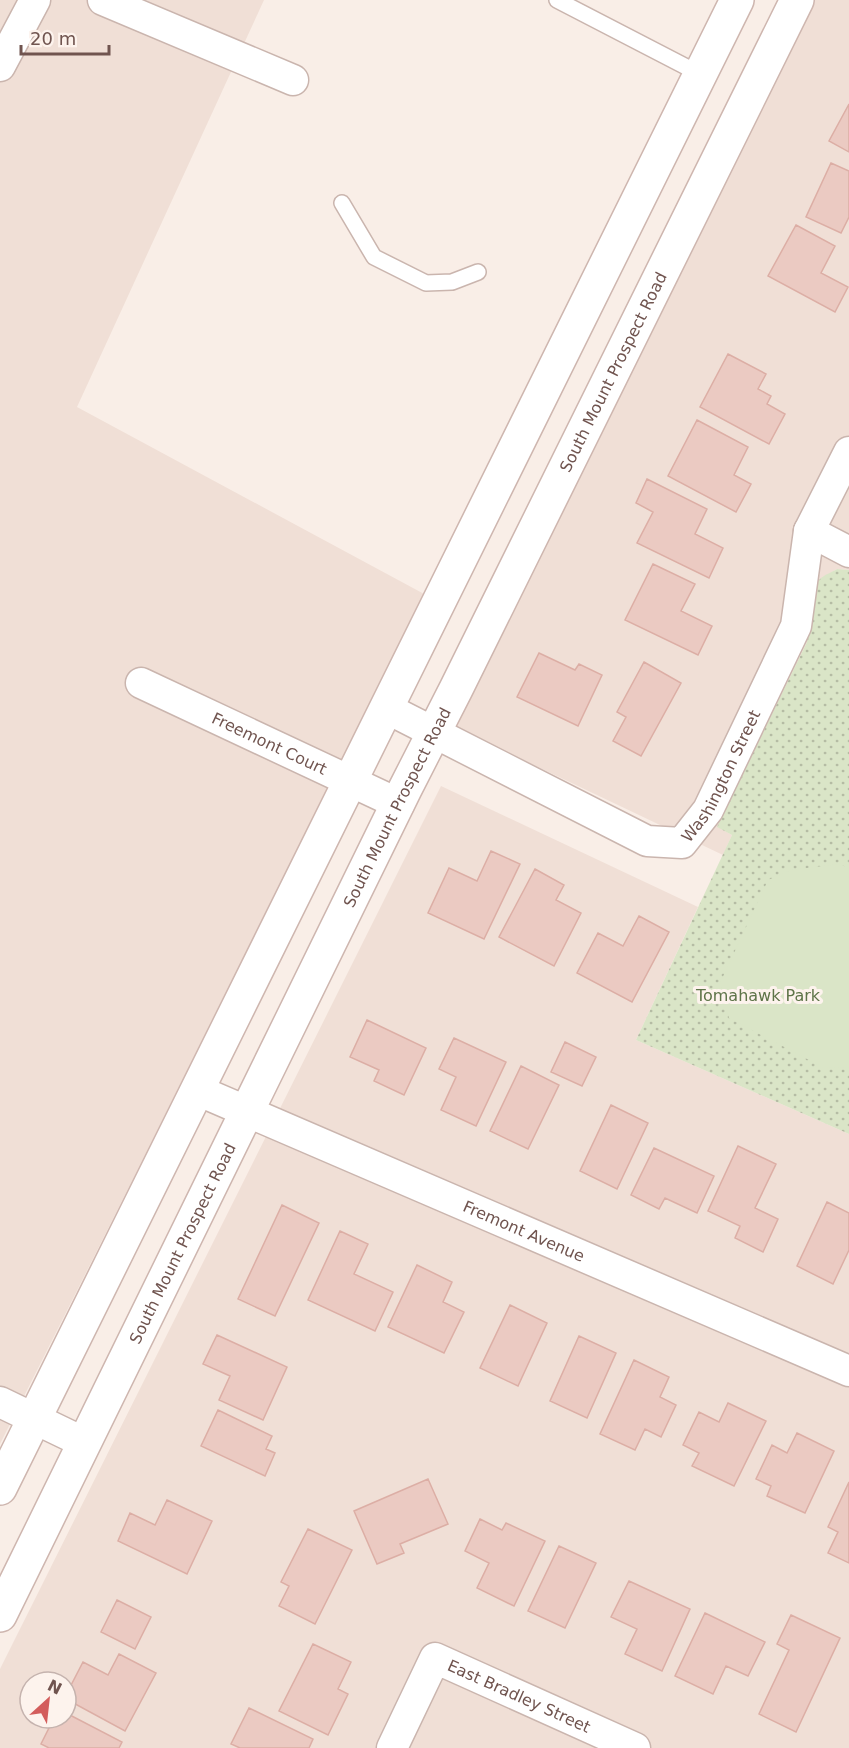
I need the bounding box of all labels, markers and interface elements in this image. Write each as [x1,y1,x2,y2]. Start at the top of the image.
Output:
scale bar [21,18,110,56]
text: 20 m [30,28,76,49]
street label: South Mount Prospect Road [555,269,670,475]
street label: South Mount Prospect Road [339,704,455,910]
street label: Washington Street [677,707,764,846]
street label: Freemont Court [209,708,330,778]
park label: Tomahawk Park [695,986,821,1005]
street label: South Mount Prospect Road [125,1140,239,1347]
street label: Fremont Avenue [460,1196,588,1265]
street label: East Bradley Street [445,1655,594,1736]
north arrow [18,1670,78,1730]
text: N [44,1676,65,1699]

